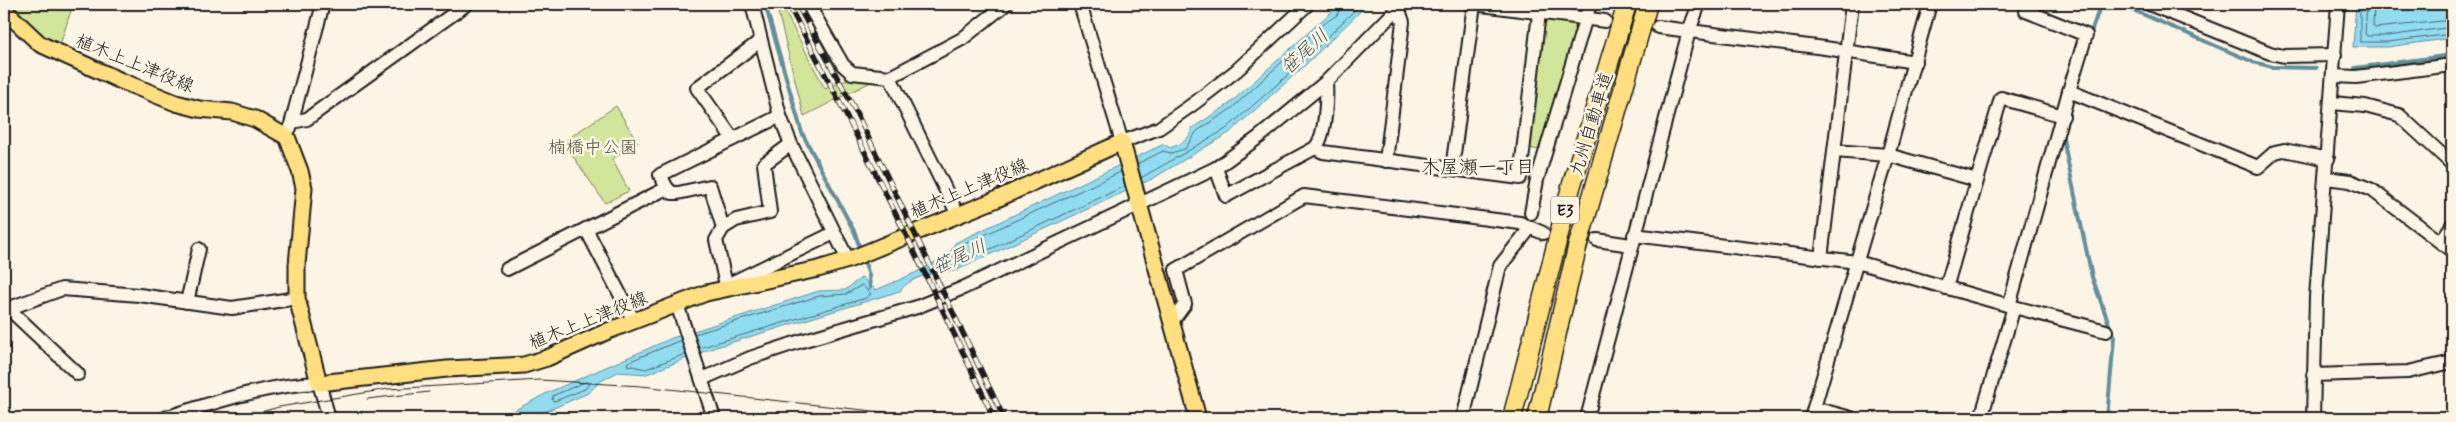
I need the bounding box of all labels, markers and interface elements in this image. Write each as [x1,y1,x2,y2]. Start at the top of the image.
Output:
water label: 笹尾川 [1276,24,1334,81]
street label: 植木上上津役線 [72,29,198,99]
street label: 九州自動車道 [1565,69,1619,179]
park label: 楠橋中公園 [548,136,638,160]
street label: 植木上上津役線 [907,153,1032,225]
district label: 木屋瀬一丁目 [1421,155,1535,180]
road number: E3 [1551,196,1579,224]
water label: 笹尾川 [929,234,991,281]
street label: 植木上上津役線 [525,286,651,356]

